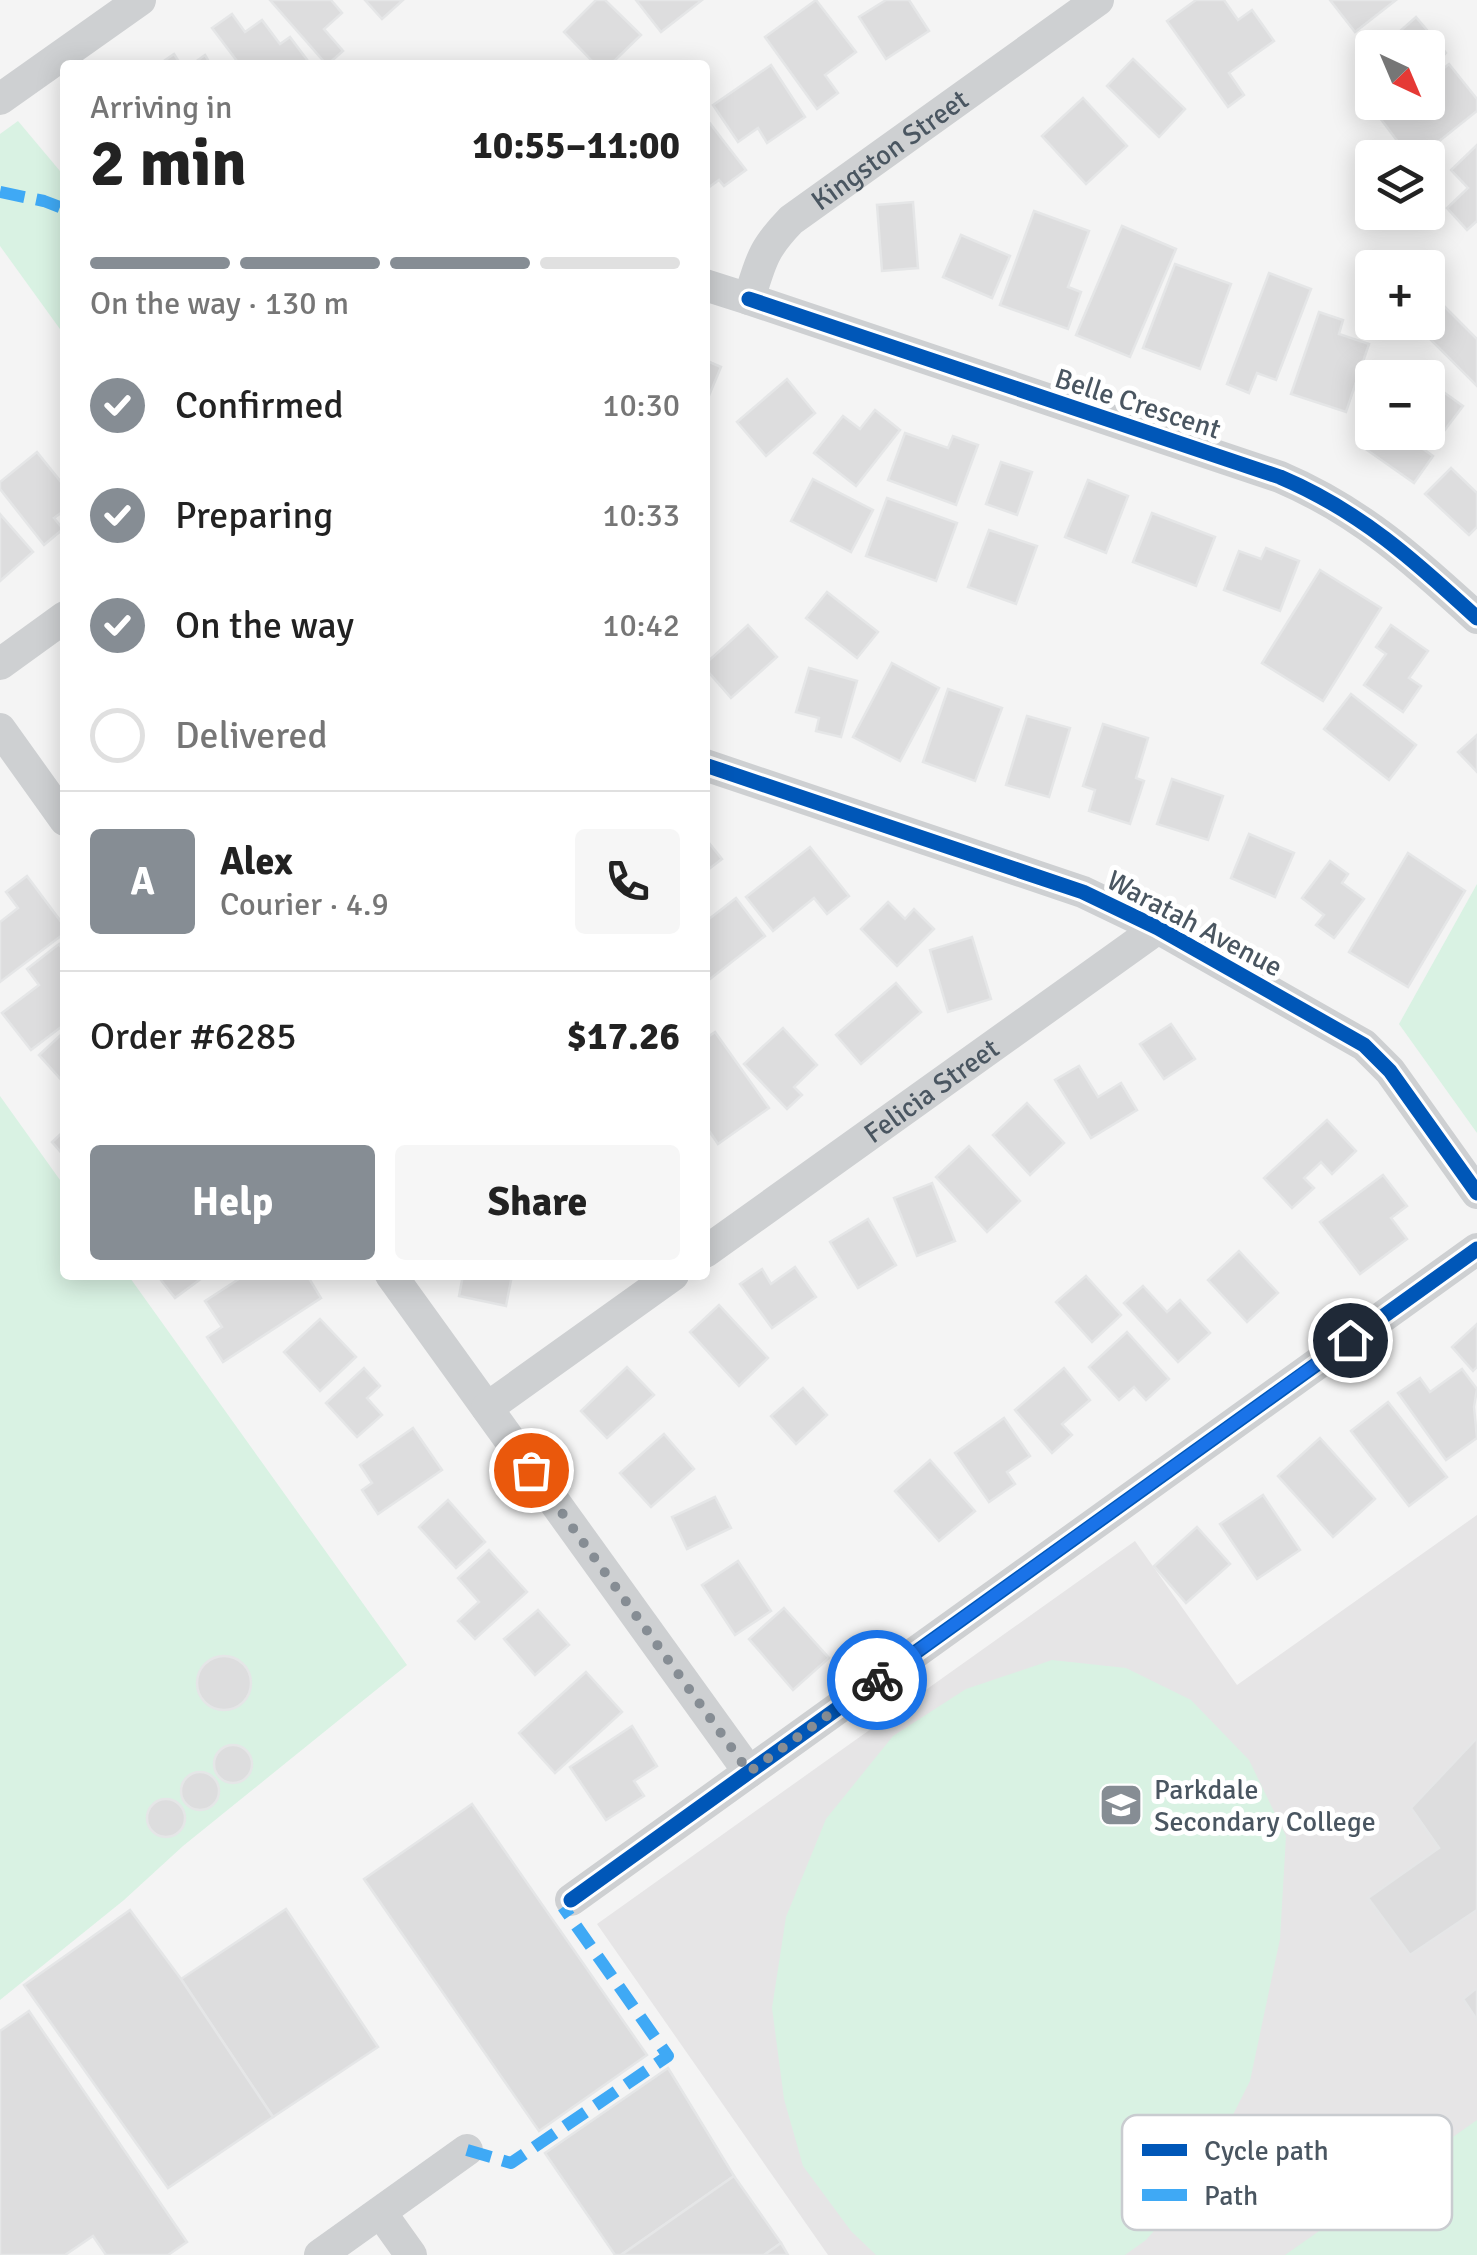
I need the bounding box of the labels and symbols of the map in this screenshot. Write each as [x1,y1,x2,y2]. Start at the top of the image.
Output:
north arrow [1355,30,1445,120]
street label: Kingston Street [805,82,975,218]
street label: Belle Crescent [1051,361,1225,447]
street label: Waratah Avenue [1101,863,1288,984]
street label: Felicia Street [858,1031,1006,1151]
pin [1308,1298,1393,1383]
pin [489,1428,574,1513]
courier [827,1630,927,1730]
place label: Parkdale Secondary College [1154,1773,1376,1839]
school or university icon: Parkdale Secondary College [1098,1782,1144,1828]
legend [1122,2115,1452,2230]
text: Cycle path [1204,2134,1329,2168]
text: Path [1204,2179,1258,2213]

